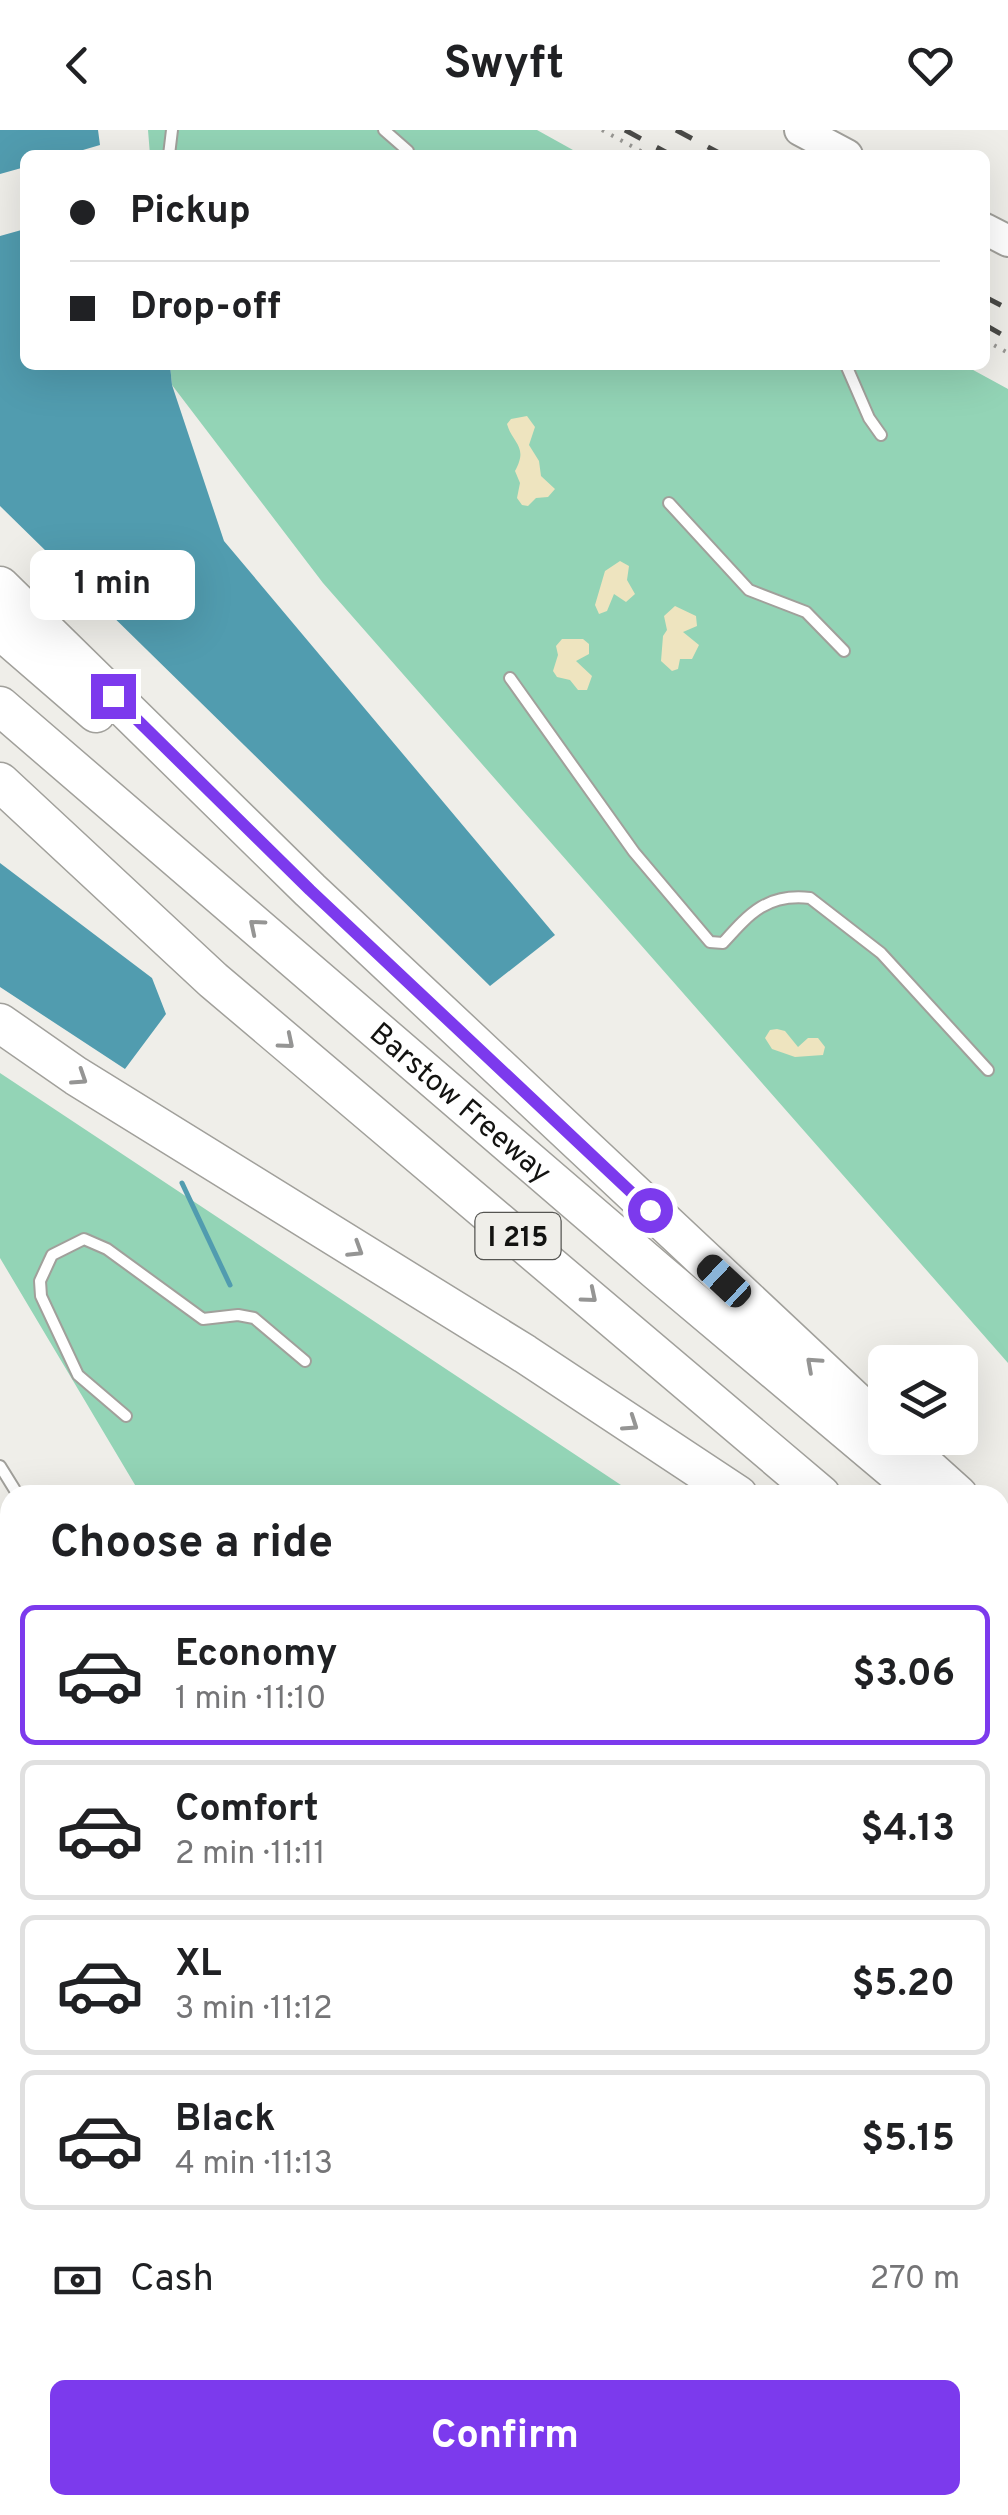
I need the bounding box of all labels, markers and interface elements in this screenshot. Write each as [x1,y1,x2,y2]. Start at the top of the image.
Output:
text: Swyft [444,37,564,94]
icon: back [50,38,105,93]
icon: heart [903,38,958,93]
text: Pickup [130,188,251,237]
text: Drop-off [130,284,281,333]
callout: 1 min [31,551,196,621]
text: 1 min [74,565,151,605]
route end [91,674,136,719]
one-way arrow [249,919,268,937]
street label: Barstow Freeway [361,1016,558,1193]
one-way arrow [276,1031,294,1049]
one-way arrow [70,1066,88,1085]
route start [628,1188,673,1233]
road number: I 215 [476,1213,560,1259]
one-way arrow [346,1237,364,1256]
car [692,1250,756,1312]
one-way arrow [578,1285,596,1303]
map controls [868,1345,978,1455]
button: layers [868,1345,978,1455]
one-way arrow [806,1357,825,1375]
one-way arrow [619,1412,638,1430]
text: Choose a ride [50,1516,333,1573]
icon: car [55,1630,145,1720]
text: Economy [175,1631,337,1680]
text: $3.06 [853,1651,955,1700]
text: 1 min · 11:10 [175,1680,326,1720]
icon: car [55,1785,145,1875]
text: Comfort [175,1786,319,1835]
text: $4.13 [861,1806,955,1855]
text: 2 min · 11:11 [175,1835,325,1875]
icon: car [55,1940,145,2030]
text: XL [175,1941,222,1990]
text: $5.20 [851,1961,955,2010]
text: 3 min · 11:12 [175,1990,333,2030]
icon: car [55,2095,145,2185]
text: Black [175,2096,275,2145]
text: $5.15 [861,2116,955,2165]
text: 4 min · 11:13 [175,2145,333,2185]
icon: cash [50,2253,105,2308]
text: Cash [130,2256,214,2305]
text: 270 m [870,2260,960,2300]
button: Confirm [50,2380,960,2495]

